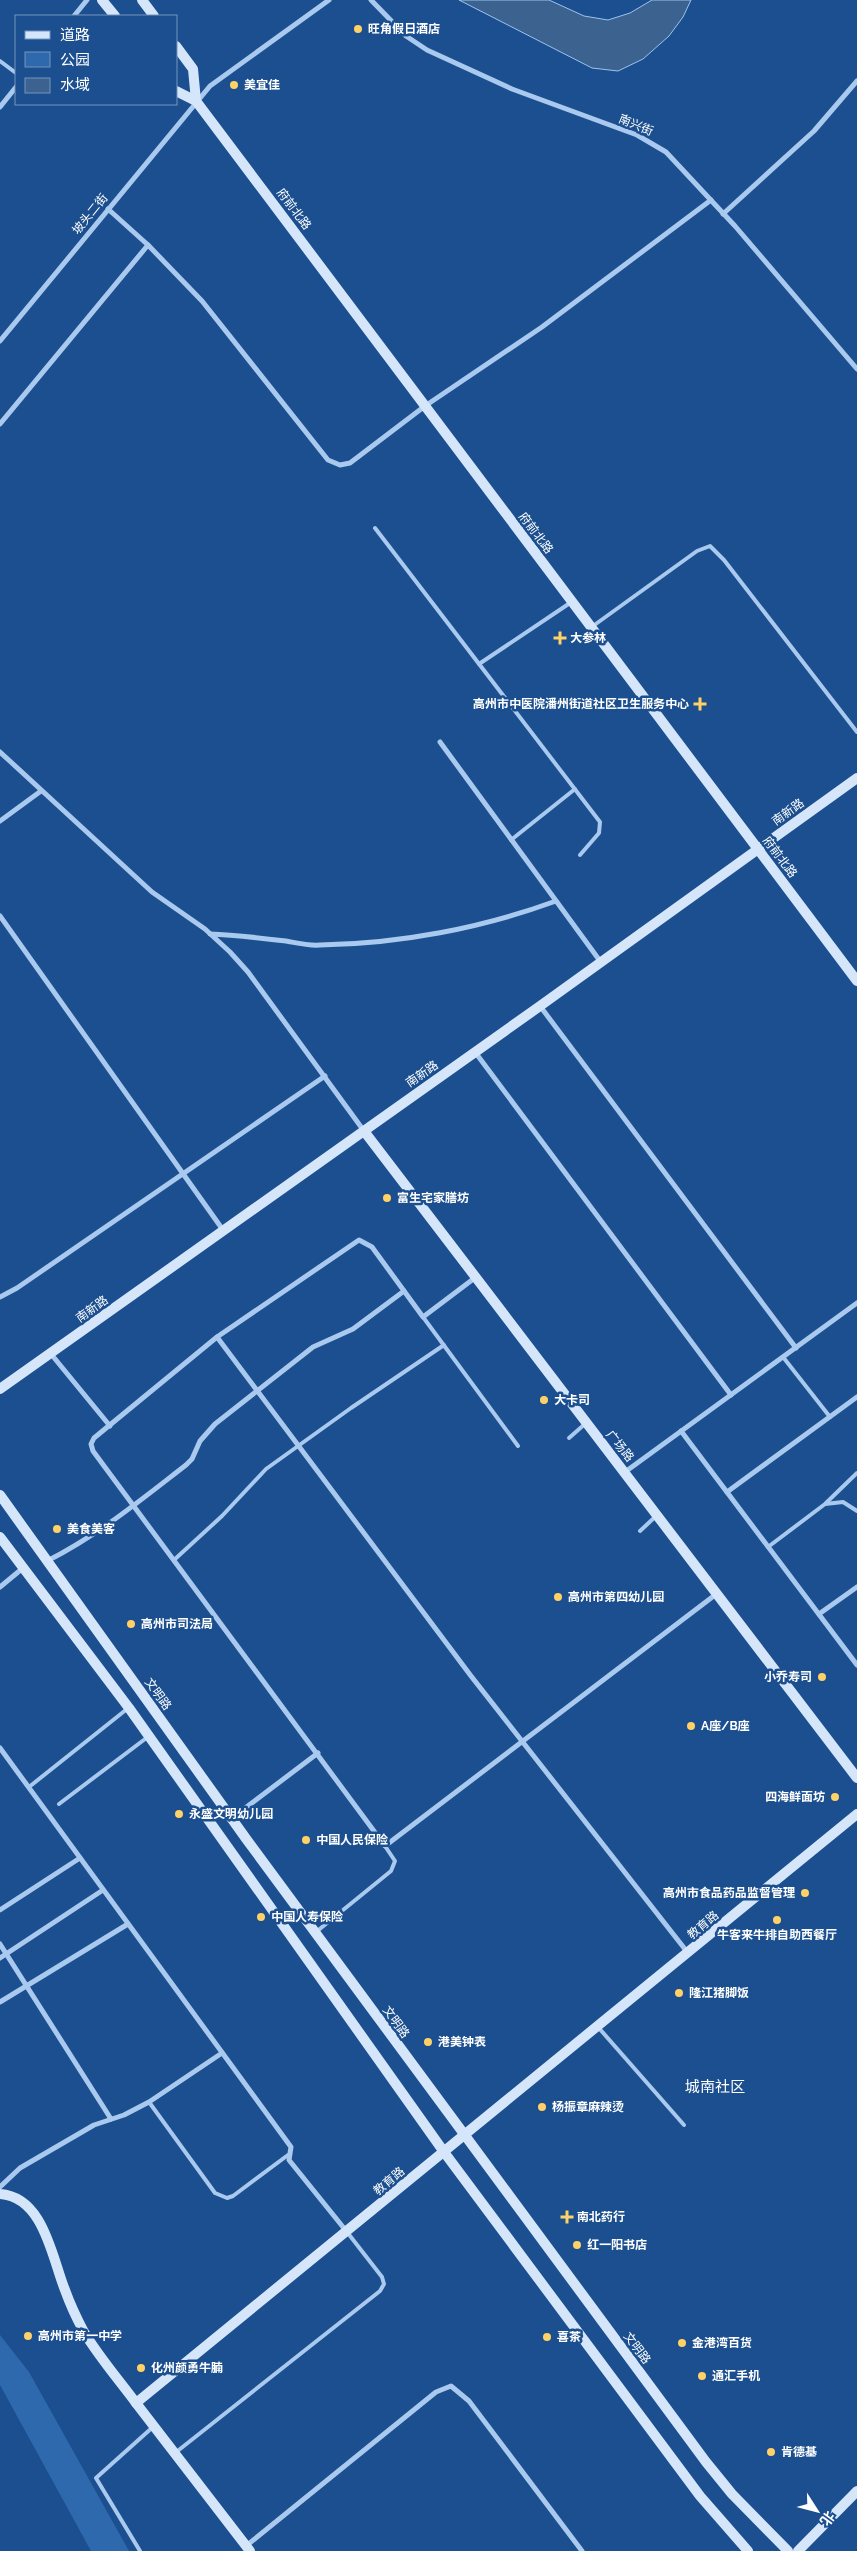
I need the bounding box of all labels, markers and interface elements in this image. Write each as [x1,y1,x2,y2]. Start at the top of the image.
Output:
legend [15,15,178,105]
place label: 旺角假日酒店 [368,22,440,36]
marker: 旺角假日酒店 [352,23,364,35]
text: 道路 [60,26,90,44]
text: 公园 [60,51,90,69]
text: 水域 [60,76,90,94]
place label: 美宜佳 [244,78,280,92]
marker: 美宜佳 [228,79,240,91]
street label: 南兴街 [617,112,655,138]
street label: 府前北路 [274,186,314,232]
street label: 坡头二街 [69,191,111,237]
street label: 府前北路 [516,510,556,556]
place label: 大参林 [570,631,606,645]
marker: 大参林 [554,632,566,644]
place label: 高州市中医院潘州街道社区卫生服务中心 [473,697,689,711]
marker: 高州市中医院潘州街道社区卫生服务中心 [693,697,707,711]
street label: 南新路 [769,796,807,828]
street label: 府前北路 [760,834,800,880]
street label: 南新路 [403,1058,441,1090]
place label: 富生宅家膳坊 [397,1191,469,1205]
marker: 富生宅家膳坊 [381,1192,393,1204]
street label: 南新路 [73,1293,111,1325]
place label: 大卡司 [554,1393,590,1407]
marker: 大卡司 [538,1394,550,1406]
street label: 广场路 [603,1428,637,1464]
place label: 美食美客 [67,1522,115,1536]
marker: 美食美客 [51,1523,63,1535]
place label: 高州市第四幼儿园 [568,1590,664,1604]
marker: 高州市第四幼儿园 [552,1591,564,1603]
place label: 高州市司法局 [141,1617,213,1631]
marker: 高州市司法局 [125,1618,137,1630]
place label: 小乔寿司 [764,1670,812,1684]
marker: 小乔寿司 [816,1671,828,1683]
street label: 文明路 [142,1675,174,1713]
place label: A座/B座 [701,1719,750,1733]
marker: A座/B座 [685,1720,697,1732]
place label: 四海鲜面坊 [765,1790,825,1804]
marker: 四海鲜面坊 [829,1791,841,1803]
place label: 永盛文明幼儿园 [189,1807,273,1821]
marker: 永盛文明幼儿园 [173,1808,185,1820]
place label: 中国人民保险 [316,1833,388,1847]
marker: 中国人民保险 [300,1834,312,1846]
place label: 高州市食品药品监督管理 [663,1886,795,1900]
marker: 高州市食品药品监督管理 [799,1887,811,1899]
street label: 教育路 [685,1908,721,1942]
place label: 中国人寿保险 [271,1910,343,1924]
marker: 中国人寿保险 [255,1911,267,1923]
marker: 牛客来牛排自助西餐厅 [771,1914,783,1926]
place label: 牛客来牛排自助西餐厅 [717,1928,837,1942]
place label: 隆江猪脚饭 [689,1986,749,2000]
marker: 隆江猪脚饭 [673,1987,685,1999]
street label: 文明路 [380,2003,412,2041]
place label: 港美钟表 [438,2035,486,2049]
marker: 港美钟表 [422,2036,434,2048]
district label: 城南社区 [685,2078,745,2096]
place label: 杨振章麻辣烫 [552,2100,624,2114]
marker: 杨振章麻辣烫 [536,2101,548,2113]
street label: 教育路 [371,2164,407,2198]
place label: 南北药行 [577,2210,625,2224]
marker: 南北药行 [561,2211,573,2223]
place label: 红一阳书店 [587,2238,647,2252]
marker: 红一阳书店 [571,2239,583,2251]
place label: 高州市第一中学 [38,2329,122,2343]
street label: 文明路 [621,2329,653,2367]
marker: 高州市第一中学 [22,2330,34,2342]
place label: 喜茶 [557,2330,581,2344]
marker: 喜茶 [541,2331,553,2343]
place label: 金港湾百货 [692,2336,752,2350]
marker: 金港湾百货 [676,2337,688,2349]
place label: 化州颜勇牛腩 [151,2361,223,2375]
marker: 化州颜勇牛腩 [135,2362,147,2374]
place label: 通汇手机 [712,2369,761,2383]
marker: 通汇手机 [696,2370,708,2382]
place label: 肯德基 [781,2445,817,2459]
marker: 肯德基 [765,2446,777,2458]
north arrow [792,2486,842,2536]
text: 北 [817,2508,838,2529]

